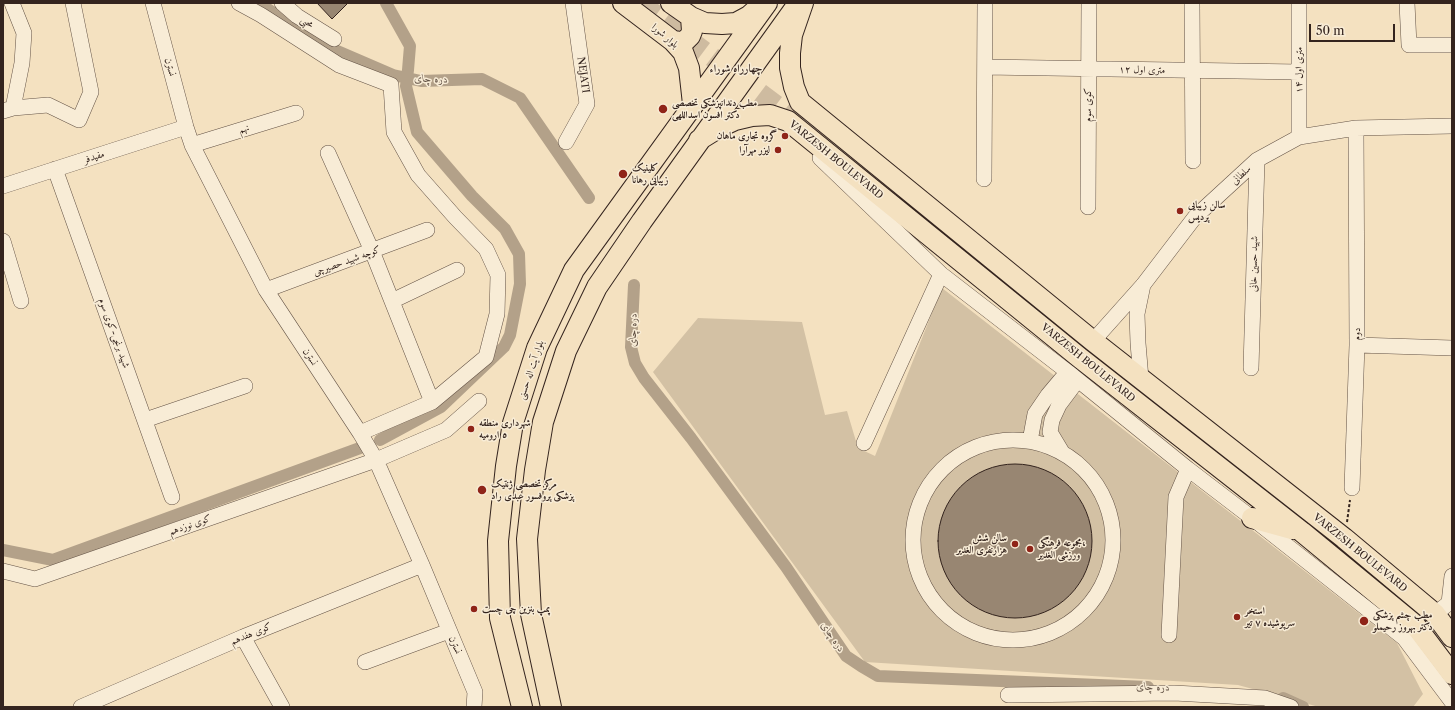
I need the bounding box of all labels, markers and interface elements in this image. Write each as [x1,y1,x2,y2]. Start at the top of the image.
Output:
street label: محبی [298,13,316,31]
scale bar [1311,16,1397,42]
street label: بلوار شورا [649,21,681,51]
text: 50 m [1316,23,1345,38]
street label: ۱۴ متری اول [1293,47,1305,93]
street label: NEJATI [575,56,591,94]
street label: نسترن [162,57,178,77]
district label: چهارراه شوراء [709,62,763,76]
street label: ۱۲ متری اول [1119,64,1165,76]
water label: دره چای [414,72,448,86]
street label: کوی سوم [1082,88,1094,122]
place label: مطب دندانپزشکی تخصصی دکتر افسون اسداللهی [672,97,757,120]
marker: مطب دندانپزشکی تخصصی دکتر افسون اسداللهی [657,103,669,115]
street label: VARZESH BOULEVARD [786,118,886,202]
street label: نهم [237,122,251,136]
place label: گروه تجاری ماهان [717,130,777,142]
marker: گروه تجاری ماهان [780,131,790,141]
place label: لیزر مهرآرا [739,144,770,156]
marker: لیزر مهرآرا [773,145,783,155]
street label: مفیدفر [82,148,106,166]
place label: کلینیک زیبایی رهانا [632,162,669,186]
street label: سلطانی [1229,163,1253,187]
marker: کلینیک زیبایی رهانا [617,168,629,180]
place label: سالن زیبایی پردیس [1188,199,1225,222]
marker: سالن زیبایی پردیس [1175,206,1185,216]
street label: شهید حسین خانی [1248,236,1260,292]
street label: کوچه شهید حصیرچی [312,243,382,279]
street label: شهید برنجی-کوی سوم [96,296,132,370]
water label: دره چای [626,313,640,347]
street label: VARZESH BOULEVARD [1038,321,1138,405]
street label: دوم [1351,327,1363,341]
street label: بلوار آیت اله حسنی [515,339,547,401]
street label: نسترن [300,346,320,368]
place label: شهردارى منطقه ٥ ارومیه [479,417,531,440]
marker: شهردارى منطقه ٥ ارومیه [466,424,476,434]
place label: مرکز تخصصی ژنتیک پزشکی پروفسور عبدی راد [491,478,574,502]
marker: مرکز تخصصی ژنتیک پزشکی پروفسور عبدی راد [476,484,488,496]
street label: VARZESH BOULEVARD [1310,511,1410,595]
street label: کوی نوزدهم [167,512,213,538]
place label: سالن شش هزارنفری الغدیر [957,532,1007,556]
place label: مجموعه فرهنگی، ورزشی الغدیر [1038,537,1086,560]
marker: سالن شش هزارنفری الغدیر [1010,539,1020,549]
marker: مجموعه فرهنگی، ورزشی الغدیر [1025,544,1035,554]
place label: پمپ بنزین چى چست [482,603,550,615]
marker: پمپ بنزین چى چست [469,604,479,614]
place label: استخر سرپوشیده ۷ تیر [1245,605,1295,628]
place label: مطب چشم پزشکی دکتر بهروز رحیملو [1373,609,1433,632]
marker: استخر سرپوشیده ۷ تیر [1232,612,1242,622]
marker: مطب چشم پزشکی دکتر بهروز رحیملو [1358,615,1370,627]
water label: دره چای [818,619,848,655]
street label: کوی هفدهم [229,620,273,648]
street label: نسترن [446,634,464,656]
water label: دره چای [1136,680,1170,694]

